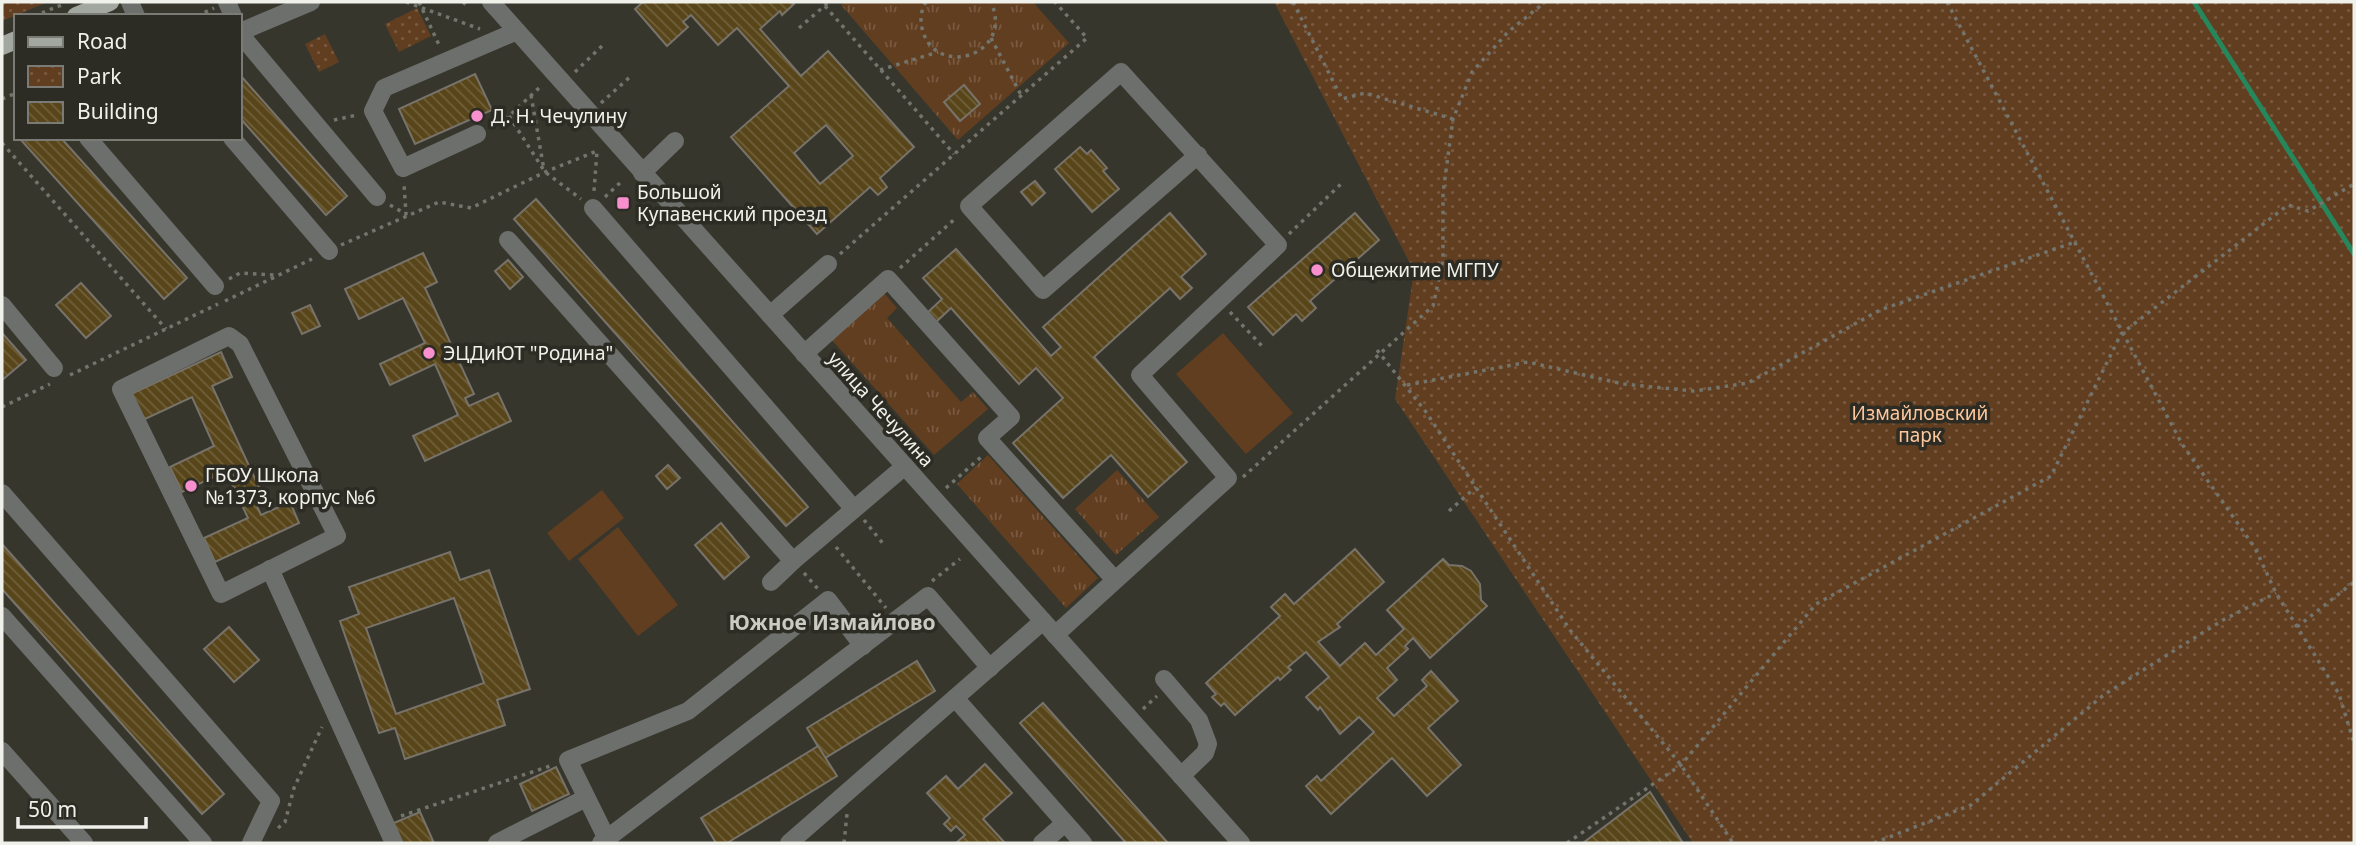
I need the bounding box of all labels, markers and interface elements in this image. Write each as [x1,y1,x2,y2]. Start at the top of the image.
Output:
legend [14,14,242,140]
text: Road [77,27,127,55]
text: Park [77,62,122,90]
text: Building [77,97,159,125]
place label: Д. Н. Чечулину [491,103,627,129]
marker: Д. Н. Чечулину [469,108,485,124]
place label: Большой Купавенский проезд [637,179,827,227]
marker: Большой Купавенский проезд [615,195,631,211]
place label: Общежитие МГПУ [1331,257,1499,283]
marker: Общежитие МГПУ [1309,262,1325,278]
place label: ЭЦДиЮТ "Родина" [443,340,613,366]
marker: ЭЦДиЮТ "Родина" [421,345,437,361]
street label: улица Чечулина [822,346,940,472]
park label: Измайловский парк [1852,400,1988,448]
place label: ГБОУ Школа №1373, корпус №6 [205,462,376,510]
marker: ГБОУ Школа №1373, корпус №6 [183,478,199,494]
district label: Южное Измайлово [728,608,936,636]
scale bar [18,786,145,830]
text: 50 m [28,795,77,823]

